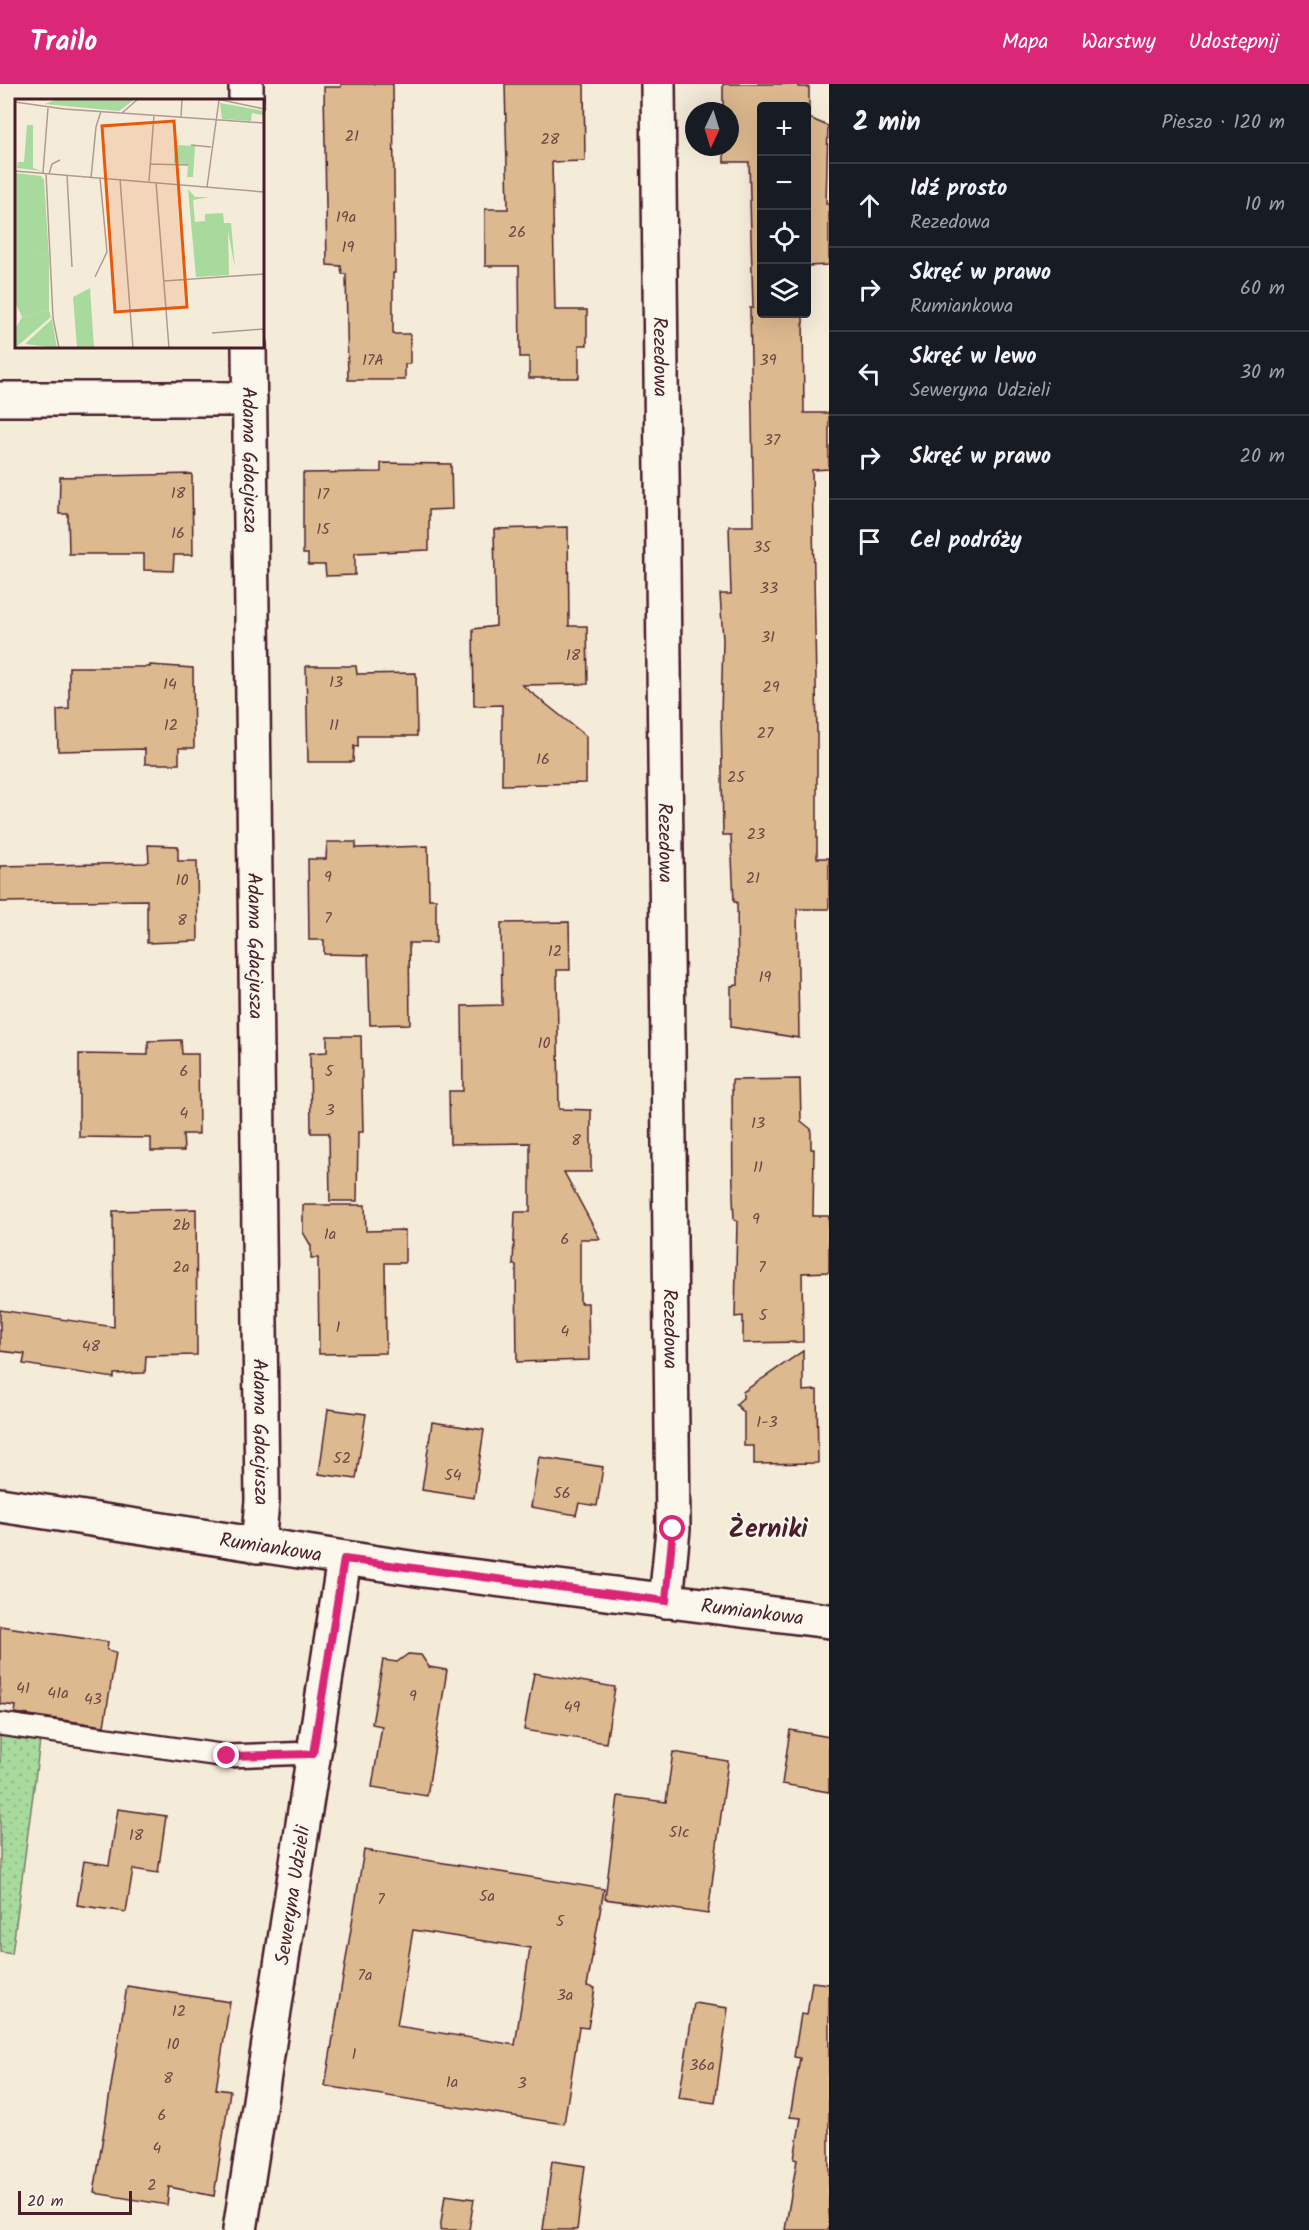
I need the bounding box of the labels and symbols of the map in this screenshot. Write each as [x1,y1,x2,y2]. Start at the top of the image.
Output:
inset map [15,99,264,348]
north arrow [685,102,739,156]
house number: 21 [345,124,359,149]
house number: 28 [541,127,560,152]
house number: 19a [336,205,356,230]
house number: 26 [508,220,526,245]
house number: 19 [342,235,355,260]
street label: Rezedowa [642,317,675,397]
house number: 17A [362,348,384,373]
house number: 39 [760,348,777,373]
street label: Adama Gdacjusza [231,386,265,534]
house number: 37 [764,428,781,453]
house number: 18 [171,481,186,506]
house number: 17 [317,482,330,507]
house number: 15 [316,517,331,542]
house number: 16 [171,521,185,546]
house number: 35 [753,535,772,560]
house number: 33 [760,576,778,601]
house number: 31 [761,625,775,650]
house number: 18 [566,643,581,668]
house number: 13 [329,670,343,695]
house number: 14 [163,672,177,697]
house number: 29 [762,675,780,700]
house number: 12 [164,713,178,738]
house number: 11 [329,713,339,738]
house number: 27 [757,721,774,746]
house number: 16 [536,747,550,772]
house number: 25 [727,765,746,790]
street label: Rezedowa [647,803,680,883]
house number: 23 [747,822,765,847]
house number: 9 [324,865,332,890]
house number: 21 [746,866,760,891]
house number: 10 [175,868,189,893]
street label: Adama Gdacjusza [237,872,271,1020]
house number: 7 [324,906,332,931]
house number: 8 [177,908,187,933]
house number: 12 [548,939,562,964]
house number: 19 [759,965,772,990]
house number: 10 [537,1031,551,1056]
house number: 6 [180,1059,188,1084]
house number: 5 [325,1059,335,1084]
house number: 3 [325,1098,335,1123]
house number: 4 [180,1101,189,1126]
house number: 13 [751,1111,765,1136]
house number: 8 [571,1128,581,1153]
house number: 11 [753,1155,763,1180]
house number: 9 [752,1207,760,1232]
house number: 2b [172,1213,190,1238]
house number: 1a [324,1222,336,1247]
house number: 6 [561,1227,569,1252]
house number: 2a [173,1255,189,1280]
house number: 7 [758,1255,766,1280]
street label: Rezedowa [653,1289,685,1369]
house number: 5 [759,1303,769,1328]
house number: 1 [335,1315,341,1340]
house number: 4 [561,1319,570,1344]
house number: 48 [82,1334,101,1359]
street label: Adama Gdacjusza [242,1358,276,1506]
house number: 1-3 [756,1410,778,1435]
house number: 52 [333,1446,351,1471]
house number: 54 [444,1463,462,1488]
house number: 56 [553,1481,571,1506]
district label: Żerniki [728,1509,809,1551]
route start [659,1515,685,1541]
street label: Rumiankowa [217,1525,324,1572]
street label: Rumiankowa [699,1591,805,1636]
house number: 41 [16,1676,30,1701]
house number: 41a [47,1681,69,1706]
house number: 9 [409,1684,417,1709]
house number: 43 [84,1687,102,1712]
house number: 49 [564,1695,581,1720]
route end [213,1742,239,1768]
house number: 51c [669,1820,689,1845]
street label: Seweryna Udzieli [267,1822,321,1967]
house number: 18 [129,1823,144,1848]
house number: 5a [479,1884,495,1909]
house number: 7 [377,1887,385,1912]
house number: 5 [556,1909,566,1934]
house number: 7a [358,1963,372,1988]
house number: 3a [557,1983,573,2008]
house number: 12 [172,1999,186,2024]
house number: 10 [166,2032,180,2057]
house number: 1 [351,2042,357,2067]
house number: 36a [689,2053,715,2078]
house number: 8 [163,2066,173,2091]
house number: 1a [446,2070,458,2095]
house number: 3 [517,2071,527,2096]
house number: 6 [158,2103,166,2128]
house number: 4 [153,2136,162,2161]
house number: 2 [147,2173,157,2198]
scale bar [18,2188,132,2216]

